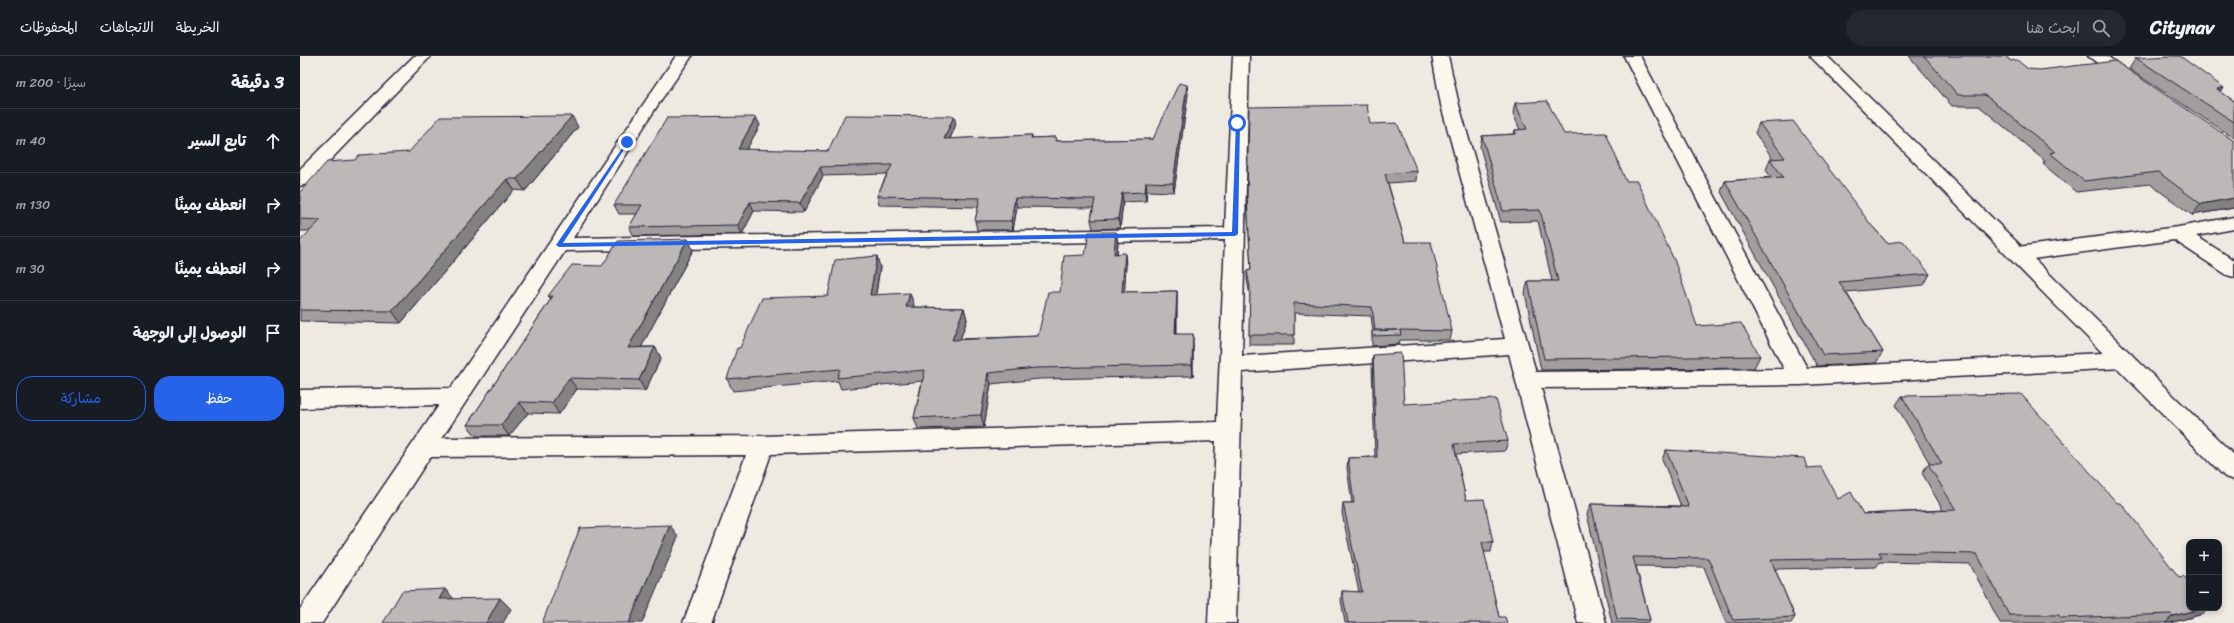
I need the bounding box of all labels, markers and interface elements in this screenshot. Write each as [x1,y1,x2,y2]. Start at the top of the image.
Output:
search box [1846,10,2126,46]
text: Citynav [2150,11,2214,44]
text: المحفوظات [20,15,78,40]
text: الاتجاهات [100,15,154,40]
text: الخريطة [176,15,219,40]
text: ابحث هنا [2026,15,2080,41]
icon: search [2090,17,2112,39]
text: 3 دقيقة [231,67,284,97]
text: سيرًا · 200 m [16,71,86,94]
route start [1228,114,1246,132]
text: تابع السير [189,128,246,154]
text: 40 m [16,129,46,152]
icon: ahead [262,130,284,152]
route end [618,133,636,151]
text: انعطف يمينًا [175,192,246,218]
text: 130 m [16,193,50,216]
icon: right [262,194,284,216]
text: انعطف يمينًا [175,256,246,282]
text: 30 m [16,257,45,280]
icon: right [262,258,284,280]
text: الوصول إلى الوجهة [133,320,246,346]
icon: arrive [262,322,284,344]
button: مشاركة [16,376,146,421]
button: حفظ [154,376,284,421]
map controls [2186,539,2222,611]
button: + [2186,539,2222,575]
button: − [2186,575,2222,611]

